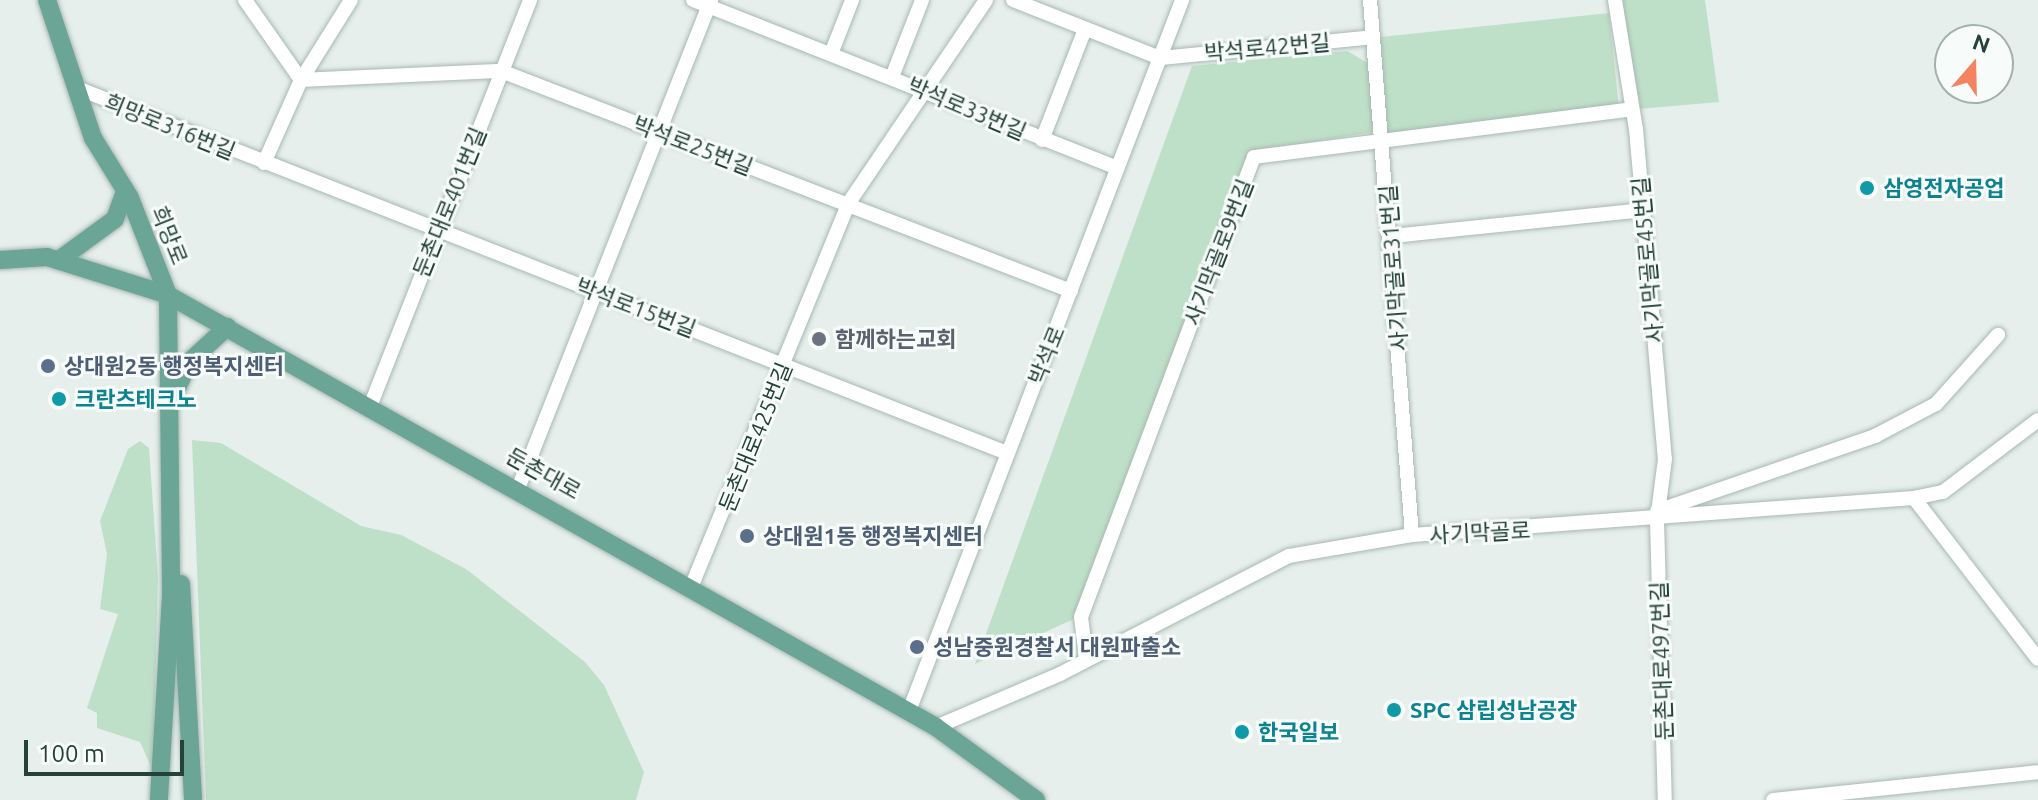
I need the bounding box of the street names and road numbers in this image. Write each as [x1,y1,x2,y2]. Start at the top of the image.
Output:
street label: 박석로42번길 [1203,28,1331,66]
street label: 박석로33번길 [904,71,1030,145]
street label: 희망로316번길 [101,88,239,164]
street label: 박석로25번길 [629,110,757,180]
street label: 둔촌대로401번길 [407,123,491,281]
street label: 사기막골로9번길 [1178,175,1258,329]
street label: 사기막골로45번길 [1627,176,1667,344]
street label: 사기막골로31번길 [1374,184,1412,352]
street label: 희망로 [146,202,194,268]
street label: 박석로15번길 [572,272,700,342]
street label: 박석로 [1022,322,1070,388]
street label: 둔촌대로425번길 [713,358,797,516]
street label: 둔촌대로 [502,442,586,504]
street label: 사기막골로 [1429,516,1531,548]
street label: 둔촌대로497번길 [1645,581,1677,741]

